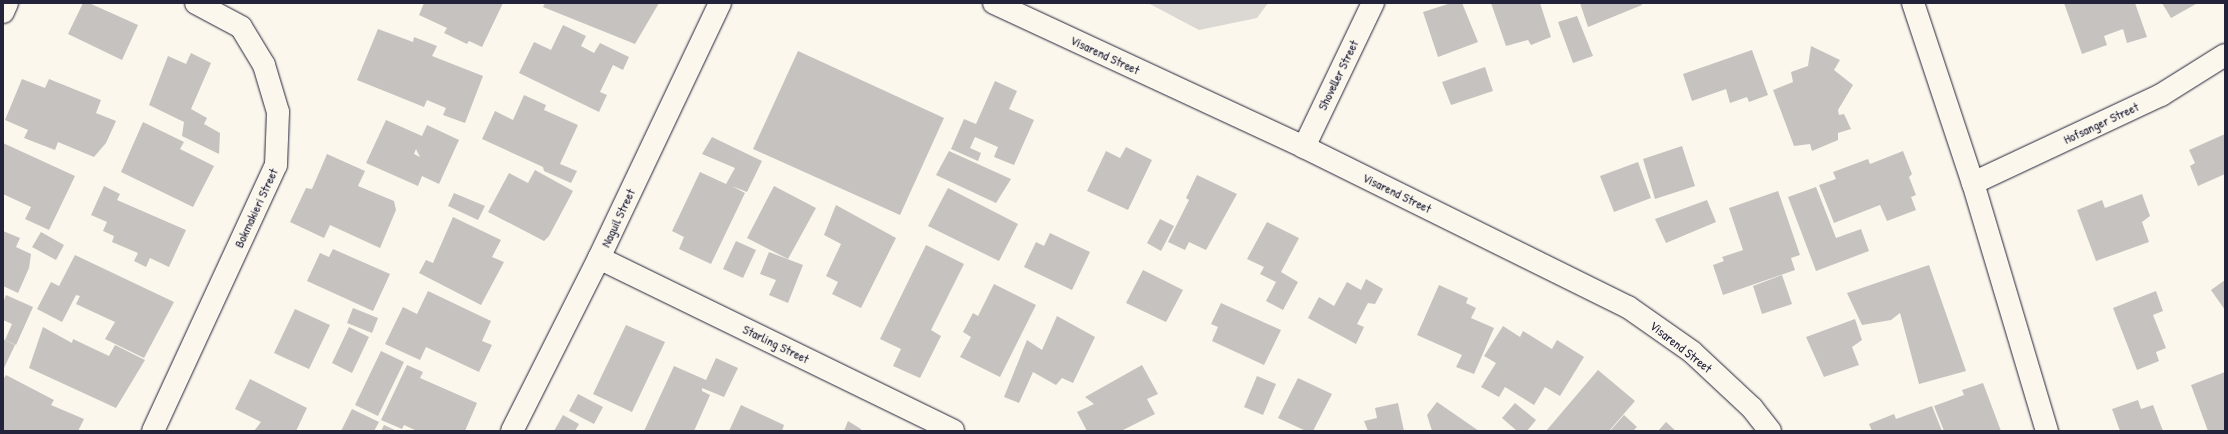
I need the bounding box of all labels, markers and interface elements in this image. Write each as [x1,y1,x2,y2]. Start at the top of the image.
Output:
street label: Visarend Street [1068,32,1142,78]
street label: Shoveller Street [1314,37,1362,113]
street label: Hofsanger Street [2061,99,2141,147]
street label: Bokmakieri Street [231,166,281,250]
street label: Visarend Street [1360,170,1434,216]
street label: Naguil Street [598,186,638,250]
street label: Visarend Street [1647,318,1715,376]
street label: Starling Street [740,321,812,367]

